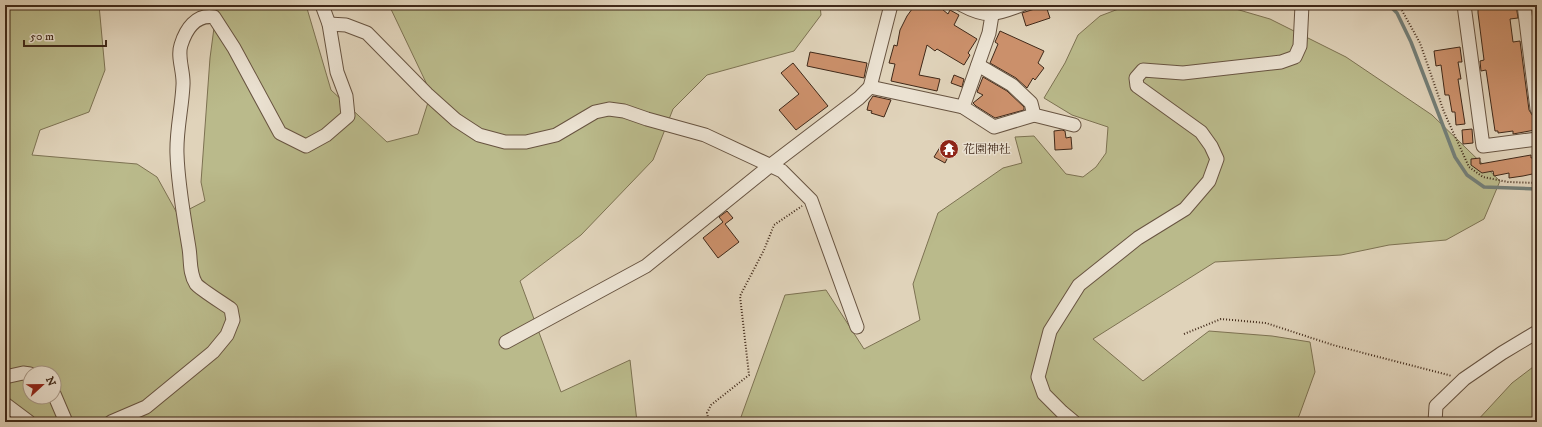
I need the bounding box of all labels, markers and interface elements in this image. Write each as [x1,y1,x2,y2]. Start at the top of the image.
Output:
scale bar [24,22,106,48]
text: 50 m [30,29,54,44]
temple icon: 花園神社 [938,138,960,160]
place label: 花園神社 [963,142,1011,157]
north arrow [22,365,62,405]
text: N [42,375,59,388]

